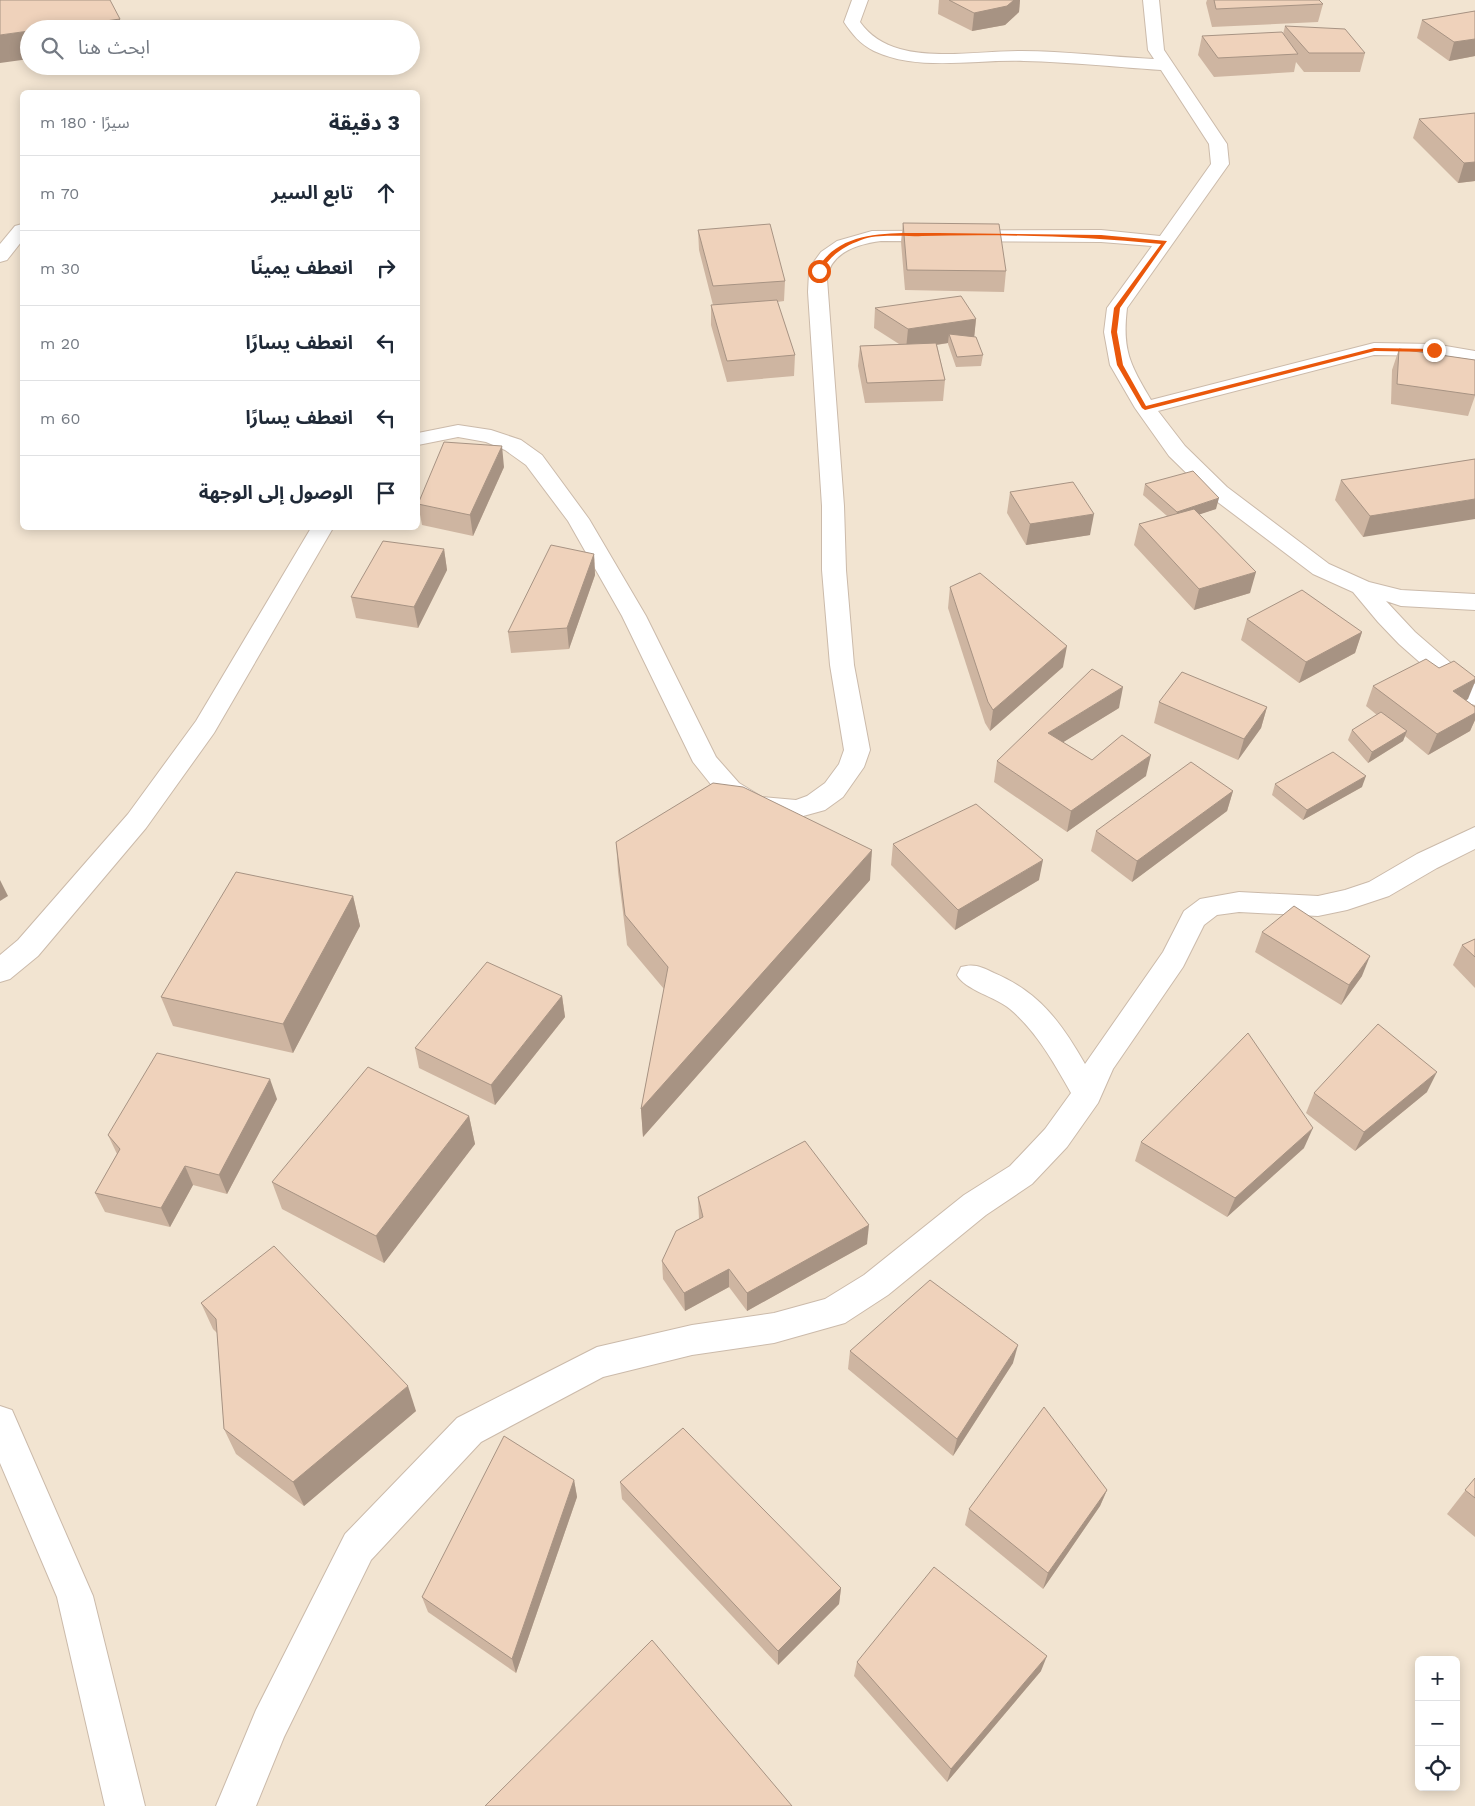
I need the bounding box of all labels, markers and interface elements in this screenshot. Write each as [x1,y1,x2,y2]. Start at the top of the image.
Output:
search box [20,20,420,75]
icon: search [38,34,66,62]
text: ابحث هنا [78,36,150,59]
text: 3 دقيقة [329,110,400,135]
text: سيرًا · 180 m [40,113,130,132]
icon: ahead [372,179,400,207]
text: تابع السير [271,181,353,204]
text: 70 m [40,184,79,203]
icon: right [372,254,400,282]
text: انعطف يمينًا [250,256,353,279]
text: 30 m [40,259,80,278]
route start [808,260,831,283]
icon: left [372,329,400,357]
text: انعطف يسارًا [245,331,353,354]
text: 20 m [40,334,80,353]
route end [1423,339,1446,362]
icon: left [372,404,400,432]
text: انعطف يسارًا [245,406,353,429]
text: 60 m [40,409,80,428]
icon: arrive [372,479,400,507]
text: الوصول إلى الوجهة [199,481,353,504]
map controls [1415,1656,1460,1791]
button: + [1415,1656,1460,1701]
button: − [1415,1701,1460,1746]
button: locate [1415,1746,1460,1791]

